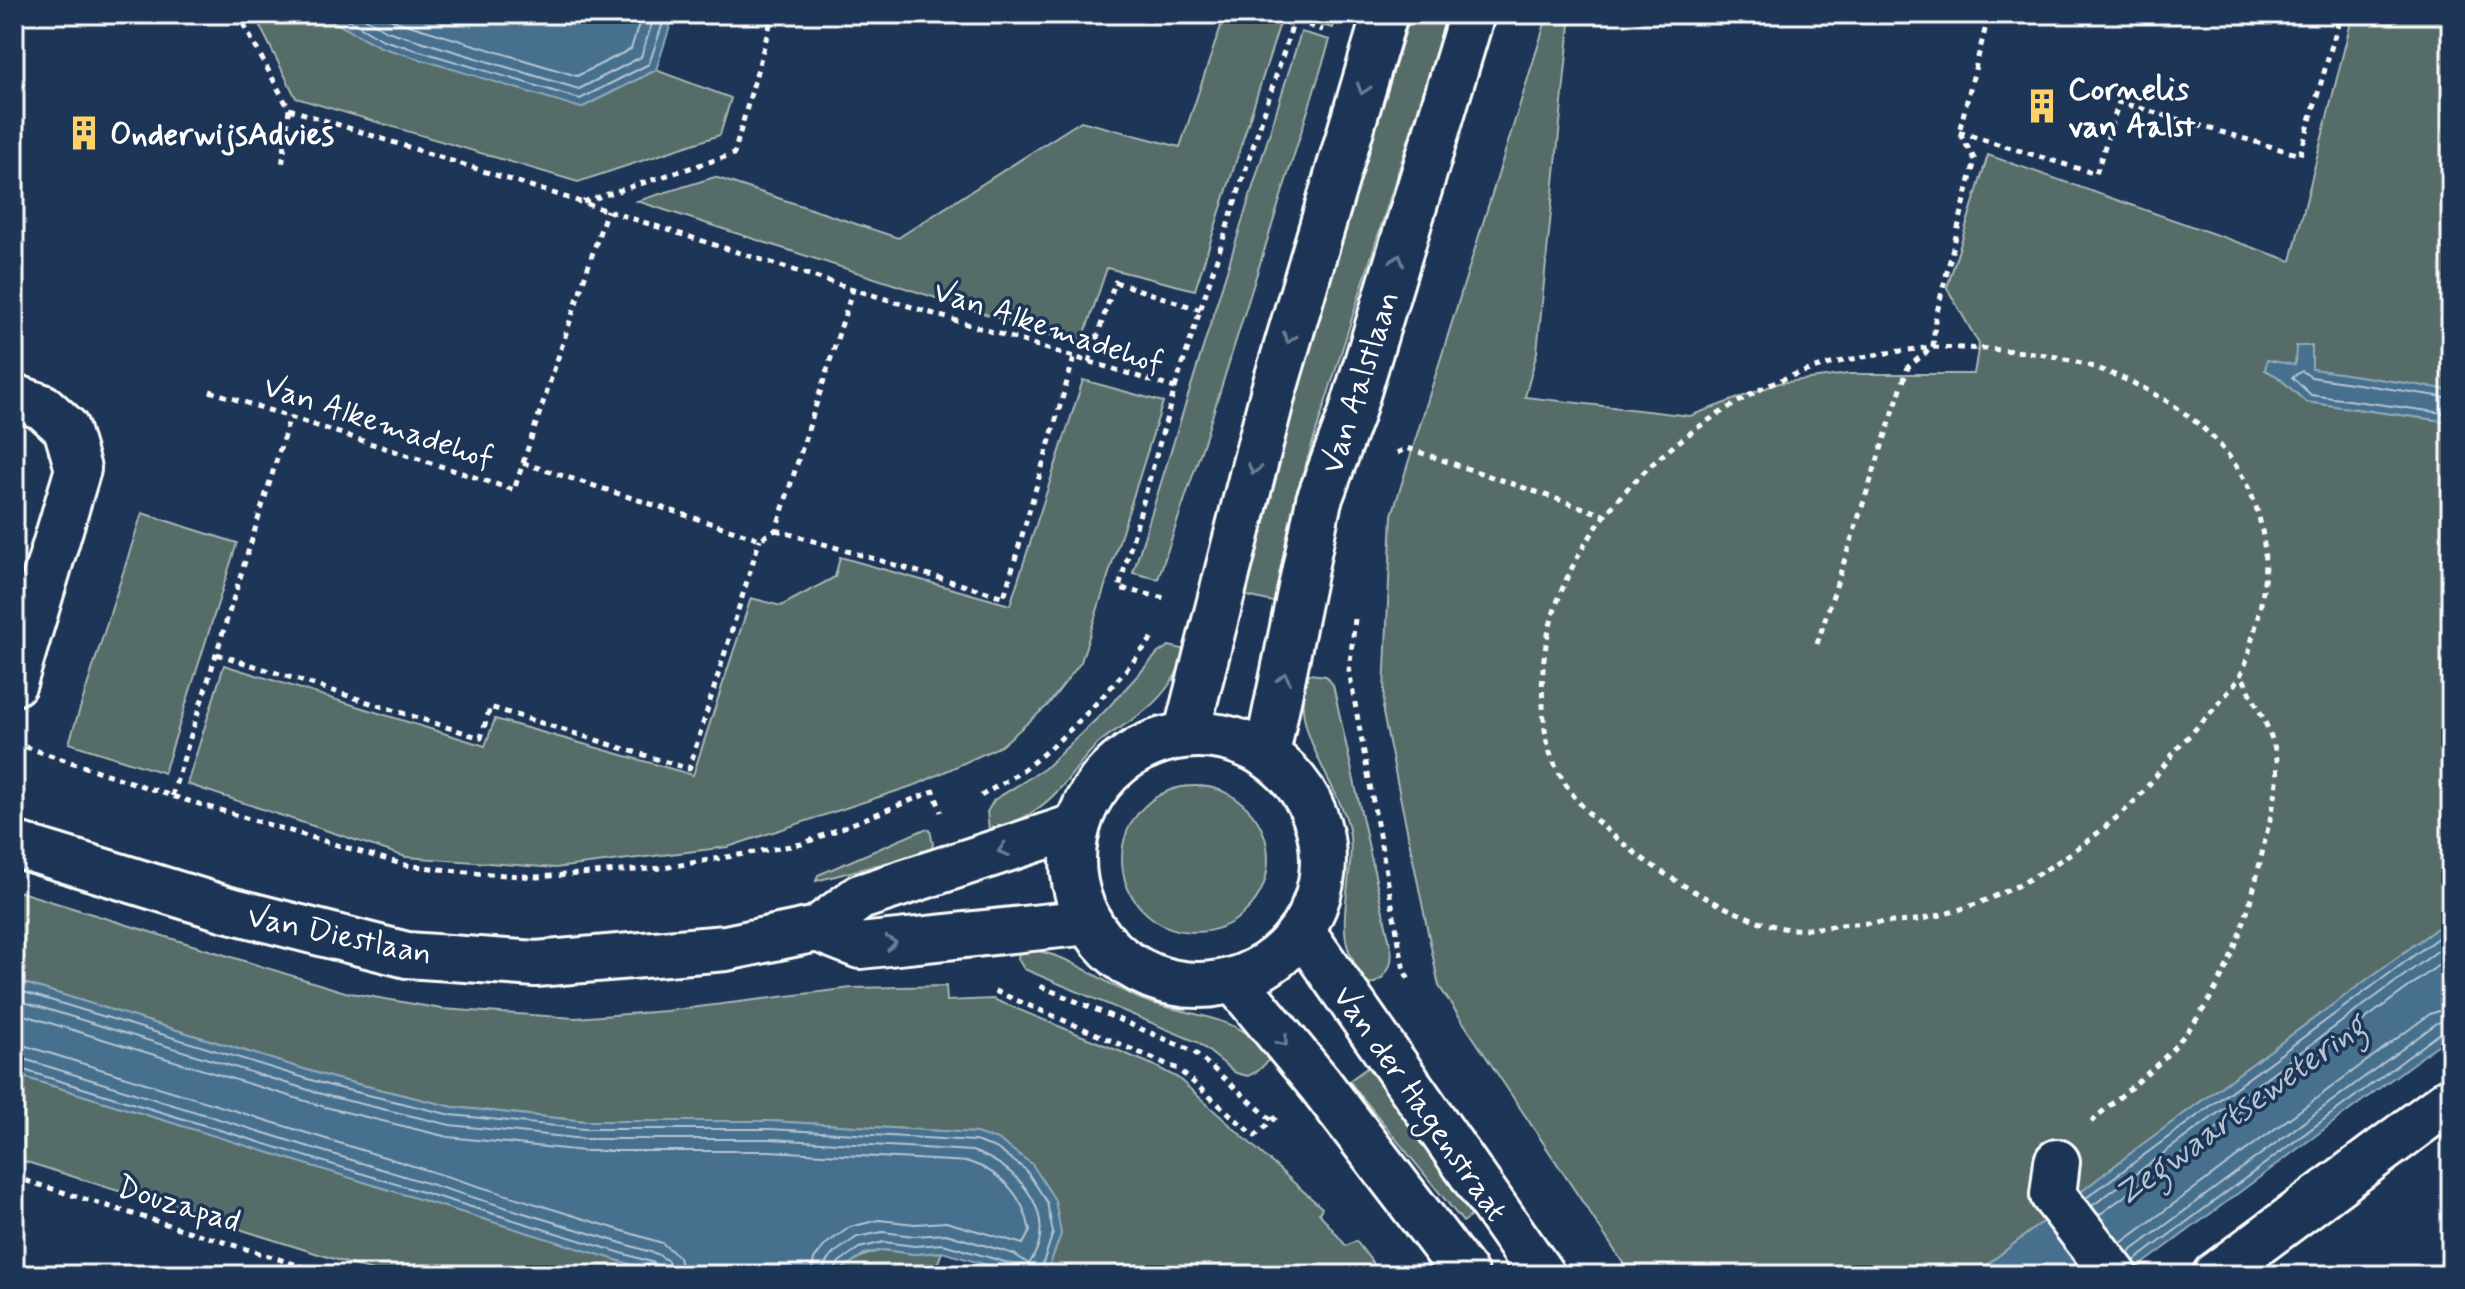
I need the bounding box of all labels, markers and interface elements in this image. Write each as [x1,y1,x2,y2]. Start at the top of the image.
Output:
place label: Cornelis van Aalst [2068,69,2196,148]
one-way arrow [1356,81,1372,95]
building icon: Cornelis van Aalst [2023,87,2061,125]
building icon: OnderwijsAdvies [65,114,103,152]
place label: OnderwijsAdvies [110,114,335,156]
one-way arrow [1389,254,1405,268]
street label: Van Alkemadehof [928,271,1169,385]
street label: Van Aalstlaan [1312,286,1410,479]
one-way arrow [1282,331,1298,344]
street label: Van Alkemadehof [258,366,499,480]
one-way arrow [1246,461,1263,475]
one-way arrow [1275,672,1292,686]
one-way arrow [997,841,1010,857]
street label: Van Diestlaan [243,896,436,976]
one-way arrow [885,935,898,952]
street label: Van der Hagenstraat [1321,978,1517,1232]
water label: Zegwaartsewetering [2106,1002,2380,1220]
one-way arrow [1274,1032,1288,1047]
street label: Douzapad [112,1166,245,1244]

